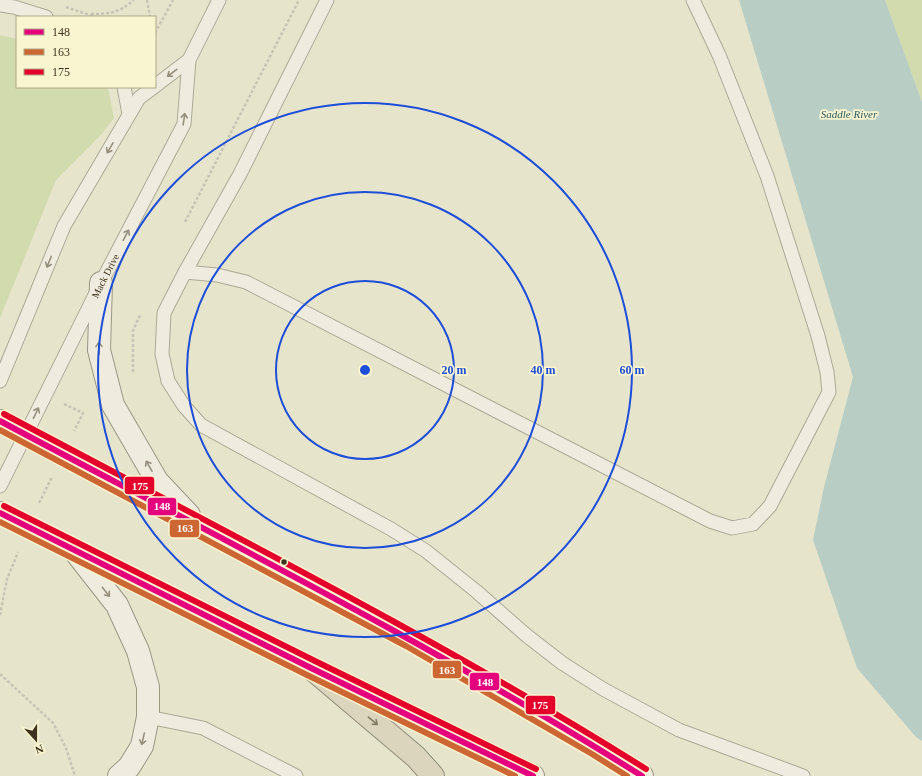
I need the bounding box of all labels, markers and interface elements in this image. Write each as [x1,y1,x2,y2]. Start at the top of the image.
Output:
legend [16,16,156,88]
text: 148 [52,25,70,39]
text: 163 [52,45,70,59]
text: 175 [52,65,70,79]
one-way arrow [167,69,178,77]
water label: Saddle River [821,108,878,120]
one-way arrow [180,113,188,126]
one-way arrow [105,142,113,154]
one-way arrow [123,229,130,241]
street label: Mack Drive [89,251,121,300]
one-way arrow [45,256,53,268]
one-way arrow [96,342,103,355]
centre of rings [358,363,372,377]
text: 20 m [442,363,467,377]
text: 40 m [531,363,556,377]
text: 60 m [620,363,645,377]
one-way arrow [33,408,40,420]
one-way arrow [144,460,152,472]
line badge: 175 [124,476,155,495]
text: 175 [132,480,149,492]
line badge: 148 [147,497,177,516]
text: 148 [154,500,171,512]
line badge: 163 [169,519,200,538]
text: 163 [177,522,194,534]
unlabelled marker [279,557,289,567]
one-way arrow [102,586,110,597]
line badge: 163 [432,660,462,679]
text: 163 [439,664,456,676]
line badge: 148 [469,672,500,691]
text: 148 [477,676,494,688]
line badge: 175 [525,695,556,715]
text: 175 [532,699,549,711]
one-way arrow [368,716,378,725]
north arrow [16,720,56,760]
one-way arrow [139,732,147,745]
text: N [34,742,45,756]

